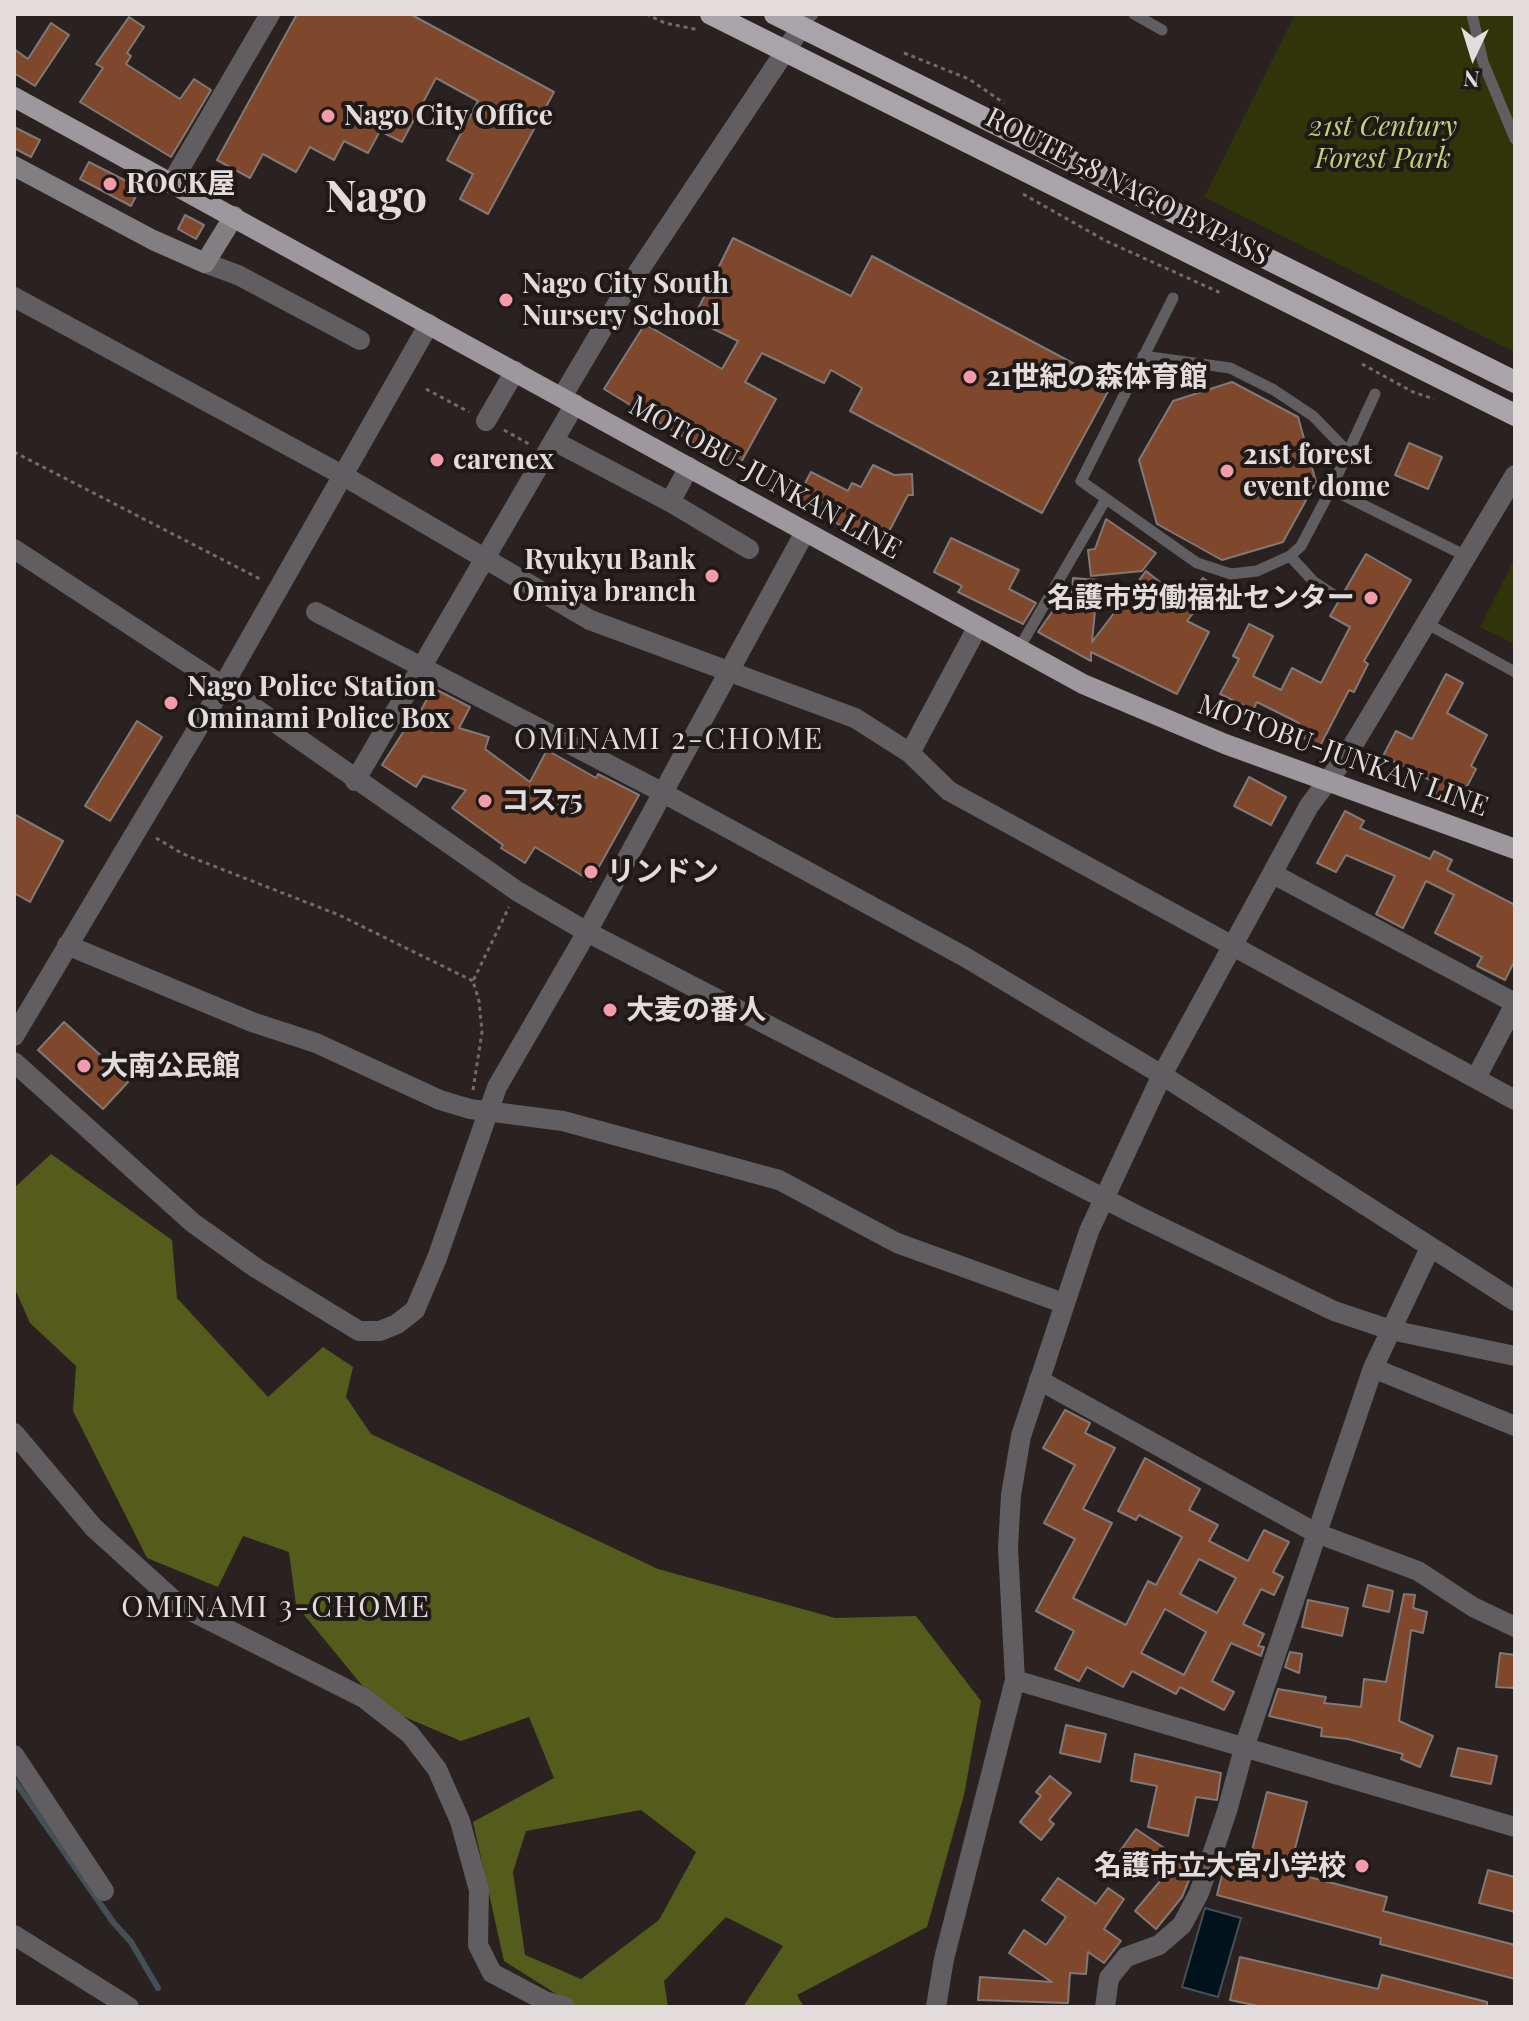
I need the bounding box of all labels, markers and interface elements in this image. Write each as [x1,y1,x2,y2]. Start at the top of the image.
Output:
north arrow [1433,16,1513,96]
text: N [1462,64,1480,95]
place label: Nago City Office [344,99,553,133]
street label: ROUTE 58 NAGO BYPASS [980,101,1274,273]
marker: Nago City Office [319,107,337,125]
park label: 21st Century Forest Park [1309,110,1457,176]
place label: ROCK屋 [126,167,235,201]
district label: Nago [325,172,427,224]
marker: ROCK屋 [101,175,119,193]
place label: Nago City South Nursery School [522,267,729,333]
marker: Nago City South Nursery School [497,291,515,309]
place label: 21世紀の森体育館 [986,360,1207,394]
marker: 21世紀の森体育館 [961,368,979,386]
street label: MOTOBU-JUNKAN LINE [623,389,907,567]
place label: 21st forest event dome [1243,438,1390,504]
place label: carenex [453,443,554,477]
marker: carenex [428,451,446,469]
marker: 21st forest event dome [1218,462,1236,480]
place label: Ryukyu Bank Omiya branch [512,543,696,609]
marker: Ryukyu Bank Omiya branch [703,567,721,585]
place label: 名護市労働福祉センター [1047,581,1355,615]
marker: 名護市労働福祉センター [1362,589,1380,607]
place label: Nago Police Station Ominami Police Box [187,670,450,736]
street label: MOTOBU-JUNKAN LINE [1194,688,1492,824]
marker: Nago Police Station Ominami Police Box [162,694,180,712]
district label: OMINAMI 2-CHOME [514,722,824,758]
place label: コス75 [501,784,583,818]
marker: コス75 [476,792,494,810]
place label: リンドン [607,855,719,889]
marker: リンドン [582,863,600,881]
place label: 大麦の番人 [626,993,766,1027]
marker: 大麦の番人 [601,1001,619,1019]
place label: 大南公民館 [100,1049,240,1083]
marker: 大南公民館 [75,1057,93,1075]
district label: OMINAMI 3-CHOME [121,1590,431,1626]
place label: 名護市立大宮小学校 [1094,1849,1346,1883]
marker: 名護市立大宮小学校 [1353,1857,1371,1875]

